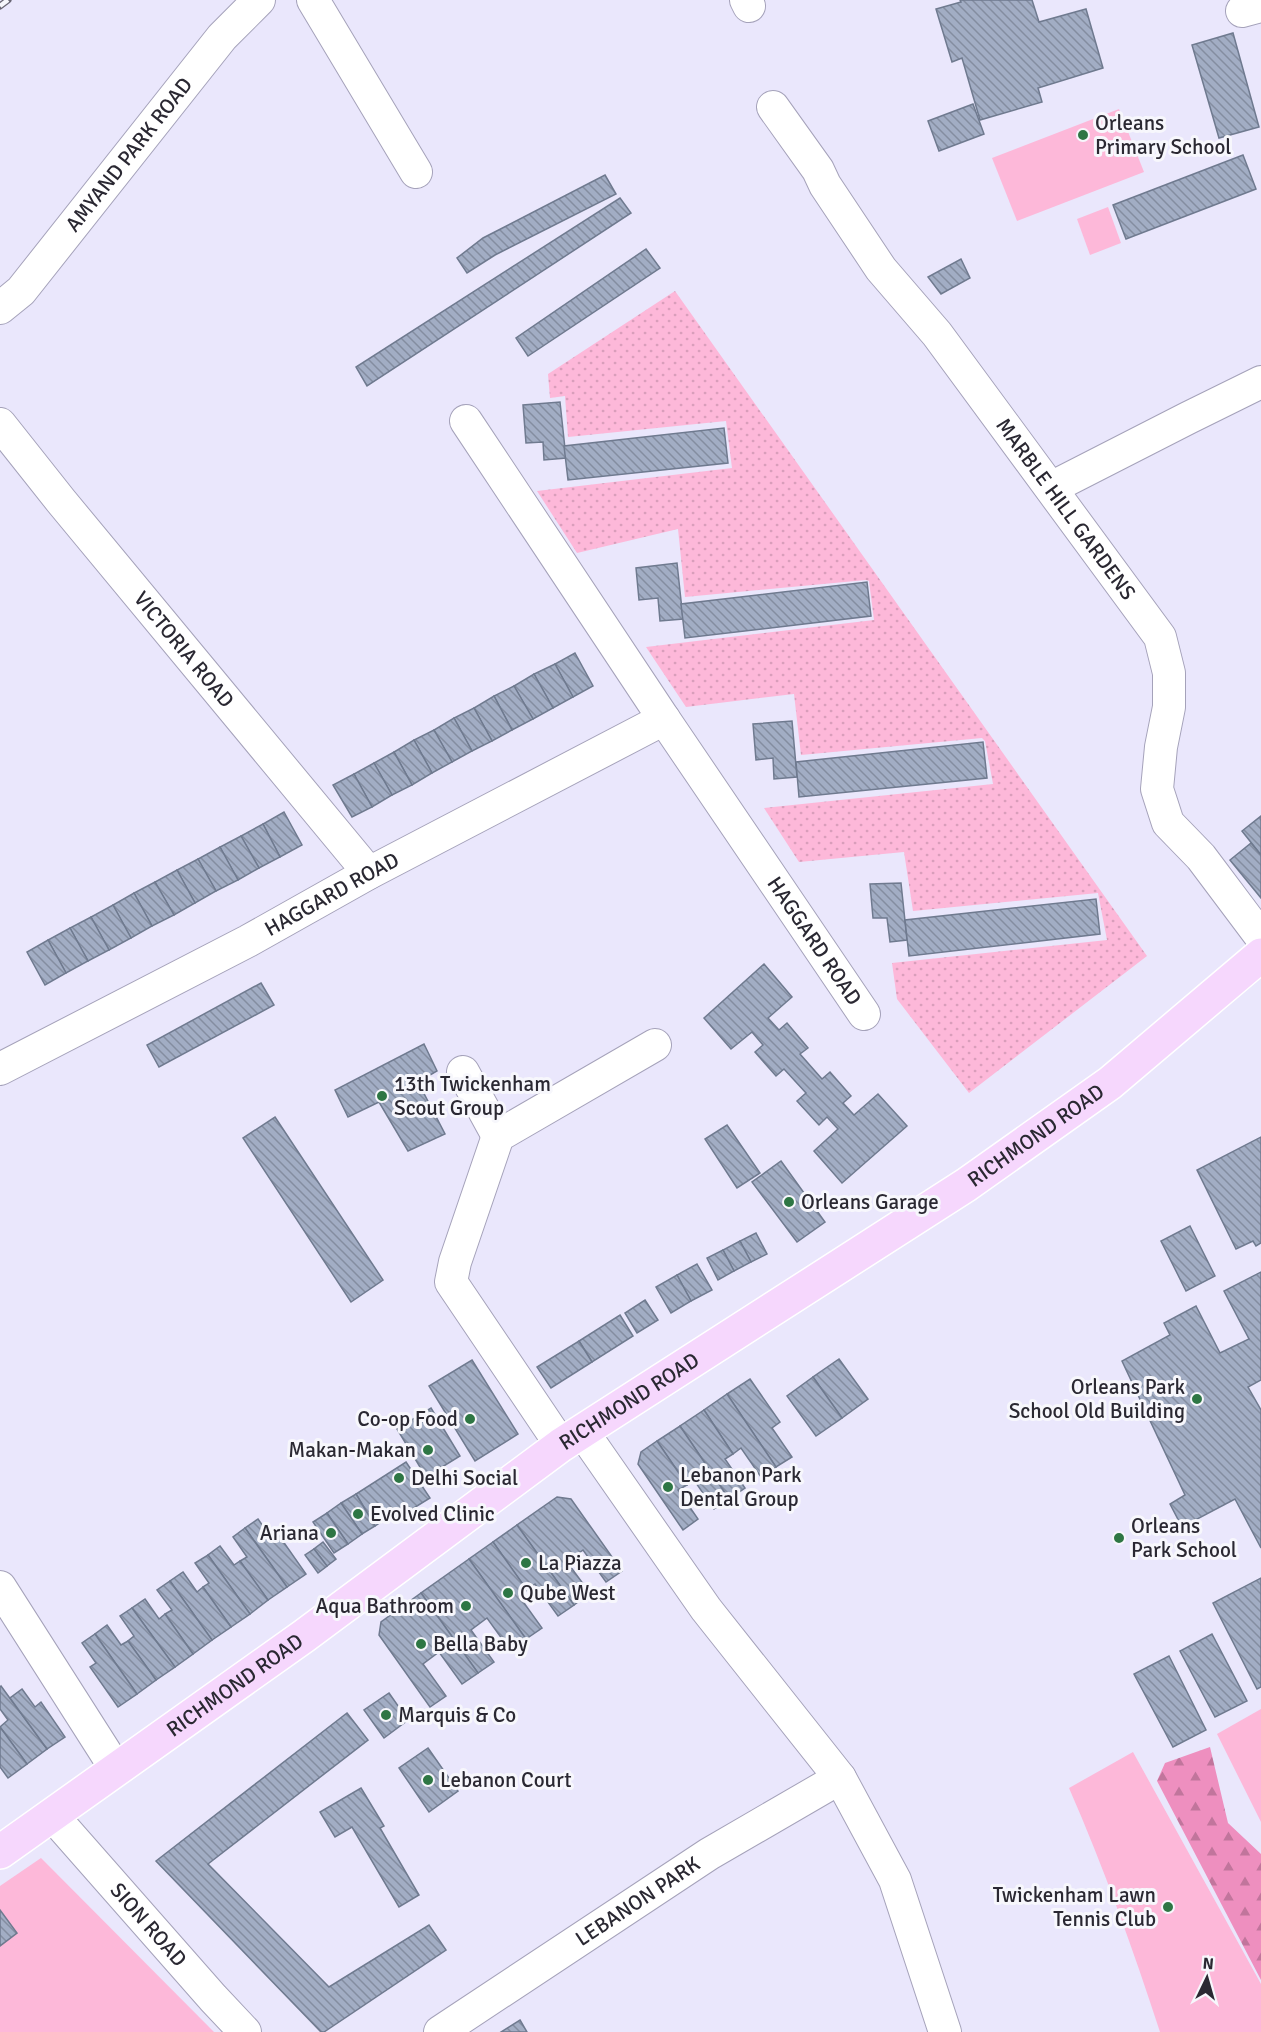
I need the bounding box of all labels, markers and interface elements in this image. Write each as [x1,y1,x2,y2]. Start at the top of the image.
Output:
street label: AMYAND PARK ROAD [60,72,198,237]
place label: Orleans Primary School [1095,110,1231,160]
marker: Orleans Primary School [1076,128,1090,142]
street label: MARBLE HILL GARDENS [990,413,1141,605]
street label: VICTORIA ROAD [128,586,240,713]
street label: HAGGARD ROAD [260,847,403,942]
street label: HAGGARD ROAD [762,872,867,1010]
place label: 13th Twickenham Scout Group [394,1071,551,1121]
street label: RICHMOND ROAD [963,1078,1109,1193]
marker: 13th Twickenham Scout Group [375,1089,389,1103]
place label: Orleans Garage [801,1189,939,1215]
marker: Orleans Garage [782,1195,796,1209]
street label: RICHMOND ROAD [554,1347,704,1456]
place label: Orleans Park School Old Building [1009,1374,1185,1424]
marker: Orleans Park School Old Building [1190,1392,1204,1406]
place label: Co-op Food [357,1406,458,1432]
marker: Co-op Food [463,1412,477,1426]
place label: Makan-Makan [288,1437,416,1463]
marker: Makan-Makan [421,1443,435,1457]
place label: Lebanon Park Dental Group [680,1462,802,1512]
place label: Delhi Social [411,1465,518,1491]
marker: Delhi Social [392,1471,406,1485]
marker: Lebanon Park Dental Group [661,1480,675,1494]
place label: Evolved Clinic [370,1501,495,1527]
marker: Evolved Clinic [351,1507,365,1521]
place label: Orleans Park School [1131,1513,1237,1563]
place label: Ariana [260,1520,319,1546]
marker: Ariana [324,1526,338,1540]
marker: Orleans Park School [1112,1531,1126,1545]
place label: La Piazza [538,1550,622,1576]
marker: La Piazza [519,1556,533,1570]
place label: Qube West [520,1580,615,1606]
marker: Qube West [501,1586,515,1600]
place label: Aqua Bathroom [316,1593,454,1619]
marker: Aqua Bathroom [459,1599,473,1613]
street label: RICHMOND ROAD [162,1628,308,1742]
place label: Bella Baby [433,1631,528,1657]
marker: Bella Baby [414,1637,428,1651]
place label: Marquis & Co [398,1702,516,1728]
marker: Marquis & Co [379,1708,393,1722]
place label: Lebanon Court [440,1767,572,1793]
marker: Lebanon Court [421,1773,435,1787]
street label: LEBANON PARK [570,1850,705,1952]
street label: SION ROAD [105,1877,192,1972]
place label: Twickenham Lawn Tennis Club [993,1882,1156,1932]
marker: Twickenham Lawn Tennis Club [1161,1900,1175,1914]
north arrow [1177,1948,1237,2008]
text: N [1202,1954,1215,1975]

